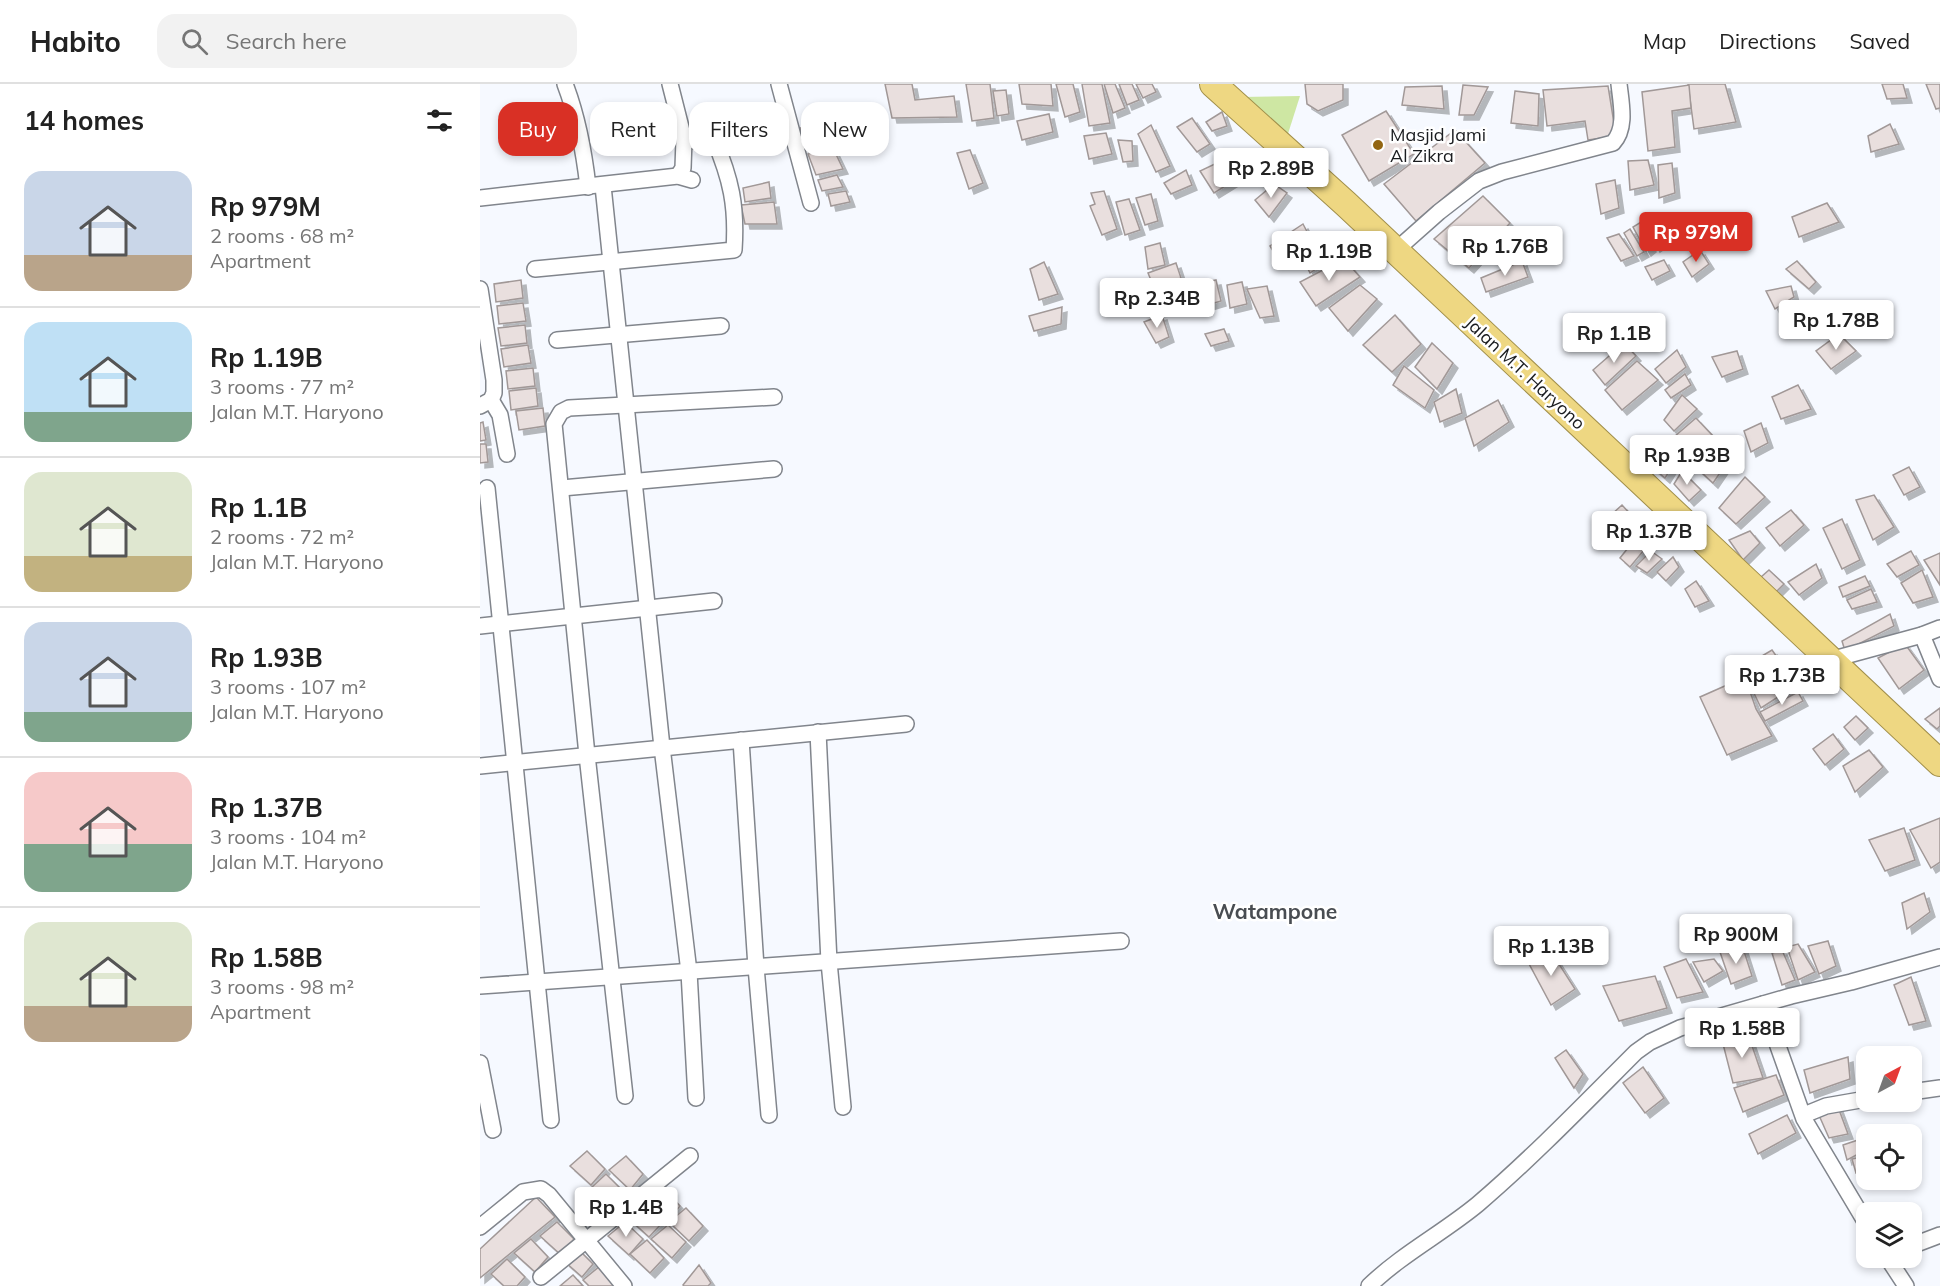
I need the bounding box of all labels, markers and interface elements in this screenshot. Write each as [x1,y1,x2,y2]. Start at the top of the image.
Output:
search box [157,14,577,68]
text: Habito [30,24,121,59]
icon: search [178,25,211,58]
text: Search here [226,27,347,55]
text: Map [1643,28,1686,54]
text: Directions [1719,28,1816,54]
text: Saved [1849,28,1910,54]
chip: Buy [498,102,578,156]
chip: Rent [590,102,677,156]
chip: Filters [689,102,789,156]
chip: New [801,102,889,156]
text: 14 homes [24,104,144,137]
icon: filters [423,104,456,137]
place label: Masjid Jami Al Zikra [1390,123,1486,167]
marker: Masjid Jami Al Zikra [1371,138,1385,152]
pin: Rp 2.89B [1209,148,1333,199]
text: Rp 2.89B [1228,155,1314,180]
text: Rp 979M [210,190,321,223]
icon: home [72,195,144,267]
pin: Rp 979M [1641,212,1751,263]
text: Rp 979M [1653,219,1739,244]
text: 2 rooms · 68 m² [210,223,354,248]
pin: Rp 1.76B [1443,226,1567,277]
pin: Rp 1.19B [1267,231,1391,282]
text: Rp 1.76B [1462,233,1548,258]
text: Rp 1.19B [1286,238,1372,263]
text: Apartment [210,248,311,273]
pin: Rp 2.34B [1095,278,1219,329]
text: Rp 2.34B [1114,285,1200,310]
pin: Rp 1.78B [1774,300,1898,351]
text: Rp 1.78B [1793,307,1879,332]
street label: Jalan M.T. Haryono [1460,311,1590,434]
pin: Rp 1.1B [1559,313,1669,364]
text: Rp 1.1B [1577,320,1651,345]
text: Rp 1.19B [210,341,323,374]
icon: home [72,346,144,418]
text: 3 rooms · 77 m² [210,374,354,399]
text: Jalan M.T. Haryono [210,399,384,424]
pin: Rp 1.93B [1625,435,1749,486]
text: Rp 1.93B [1644,442,1730,467]
text: Rp 1.1B [210,491,307,524]
icon: home [72,496,144,568]
pin: Rp 1.37B [1587,511,1711,562]
text: Rp 1.37B [1606,518,1692,543]
text: 2 rooms · 72 m² [210,524,354,549]
text: Jalan M.T. Haryono [210,549,384,574]
text: Rp 1.93B [210,641,323,674]
icon: home [72,646,144,718]
pin: Rp 1.73B [1720,655,1844,706]
text: Rp 1.73B [1739,662,1825,687]
text: 3 rooms · 107 m² [210,674,366,699]
text: Jalan M.T. Haryono [210,699,384,724]
text: Rp 1.37B [210,791,323,824]
icon: home [72,796,144,868]
text: 3 rooms · 104 m² [210,824,366,849]
text: Jalan M.T. Haryono [210,849,384,874]
district label: Watampone [1213,898,1337,924]
pin: Rp 900M [1681,914,1791,965]
text: Rp 900M [1693,921,1779,946]
pin: Rp 1.13B [1489,926,1613,977]
text: Rp 1.13B [1508,933,1594,958]
text: Rp 1.58B [210,941,323,974]
icon: home [72,946,144,1018]
text: 3 rooms · 98 m² [210,974,354,999]
text: Apartment [210,999,311,1024]
pin: Rp 1.58B [1680,1008,1804,1059]
text: Rp 1.58B [1699,1015,1785,1040]
north arrow [1856,1046,1922,1112]
map controls [1856,1046,1922,1268]
button: locate [1856,1124,1922,1190]
pin: Rp 1.4B [571,1187,681,1238]
text: Rp 1.4B [589,1194,663,1219]
button: layers [1856,1202,1922,1268]

